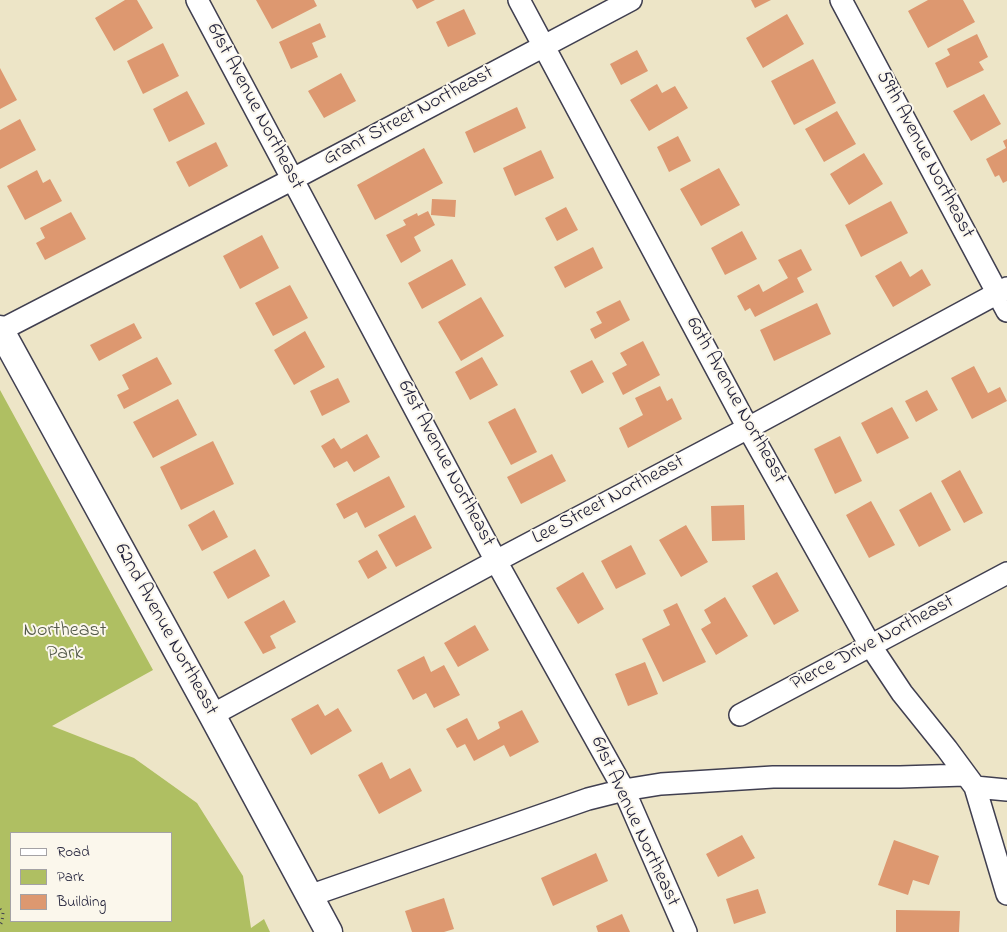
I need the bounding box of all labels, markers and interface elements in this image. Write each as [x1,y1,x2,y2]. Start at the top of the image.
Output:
street label: 61st Avenue Northeast [200,20,308,194]
street label: Grant Street Northeast [320,62,498,172]
street label: 59th Avenue Northeast [870,67,978,243]
street label: 60th Avenue Northeast [679,314,791,488]
street label: 61st Avenue Northeast [391,377,499,551]
street label: Lee Street Northeast [529,451,689,551]
street label: 62nd Avenue Northeast [108,540,222,720]
street label: Pierce Drive Northeast [787,591,959,697]
park label: Northeast Park [24,620,106,667]
street label: 61st Avenue Northeast [584,733,684,911]
legend [10,832,172,922]
text: Road [57,841,90,863]
text: Park [57,866,84,888]
text: Building [57,891,106,913]

